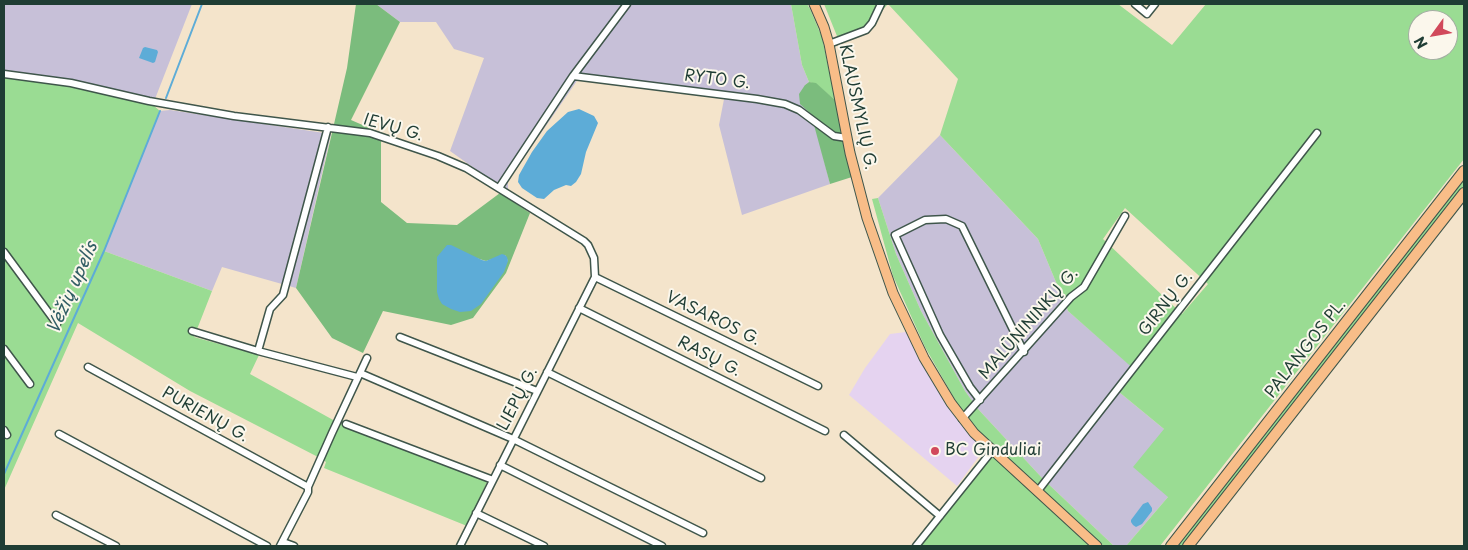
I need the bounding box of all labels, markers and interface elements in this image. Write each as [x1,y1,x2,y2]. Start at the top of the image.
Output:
north arrow [1408,10,1458,60]
text: N [1409,32,1433,53]
street label: KLAUSMYLIŲ G. [834,43,880,171]
street label: RYTO G. [683,66,751,94]
street label: IEVŲ G. [361,110,425,146]
water label: Vėžių upelis [43,239,103,337]
street label: MALŪNININKŲ G. [975,264,1083,384]
street label: GIRNŲ G. [1135,268,1197,340]
street label: VASAROS G. [663,288,763,350]
street label: PALANGOS PL. [1261,296,1351,402]
street label: RASŲ G. [674,333,744,381]
street label: LIEPŲ G. [494,364,542,434]
street label: PURIENŲ G. [159,383,251,447]
place label: BC Ginduliai [945,441,1041,461]
marker: BC Ginduliai [929,445,941,457]

